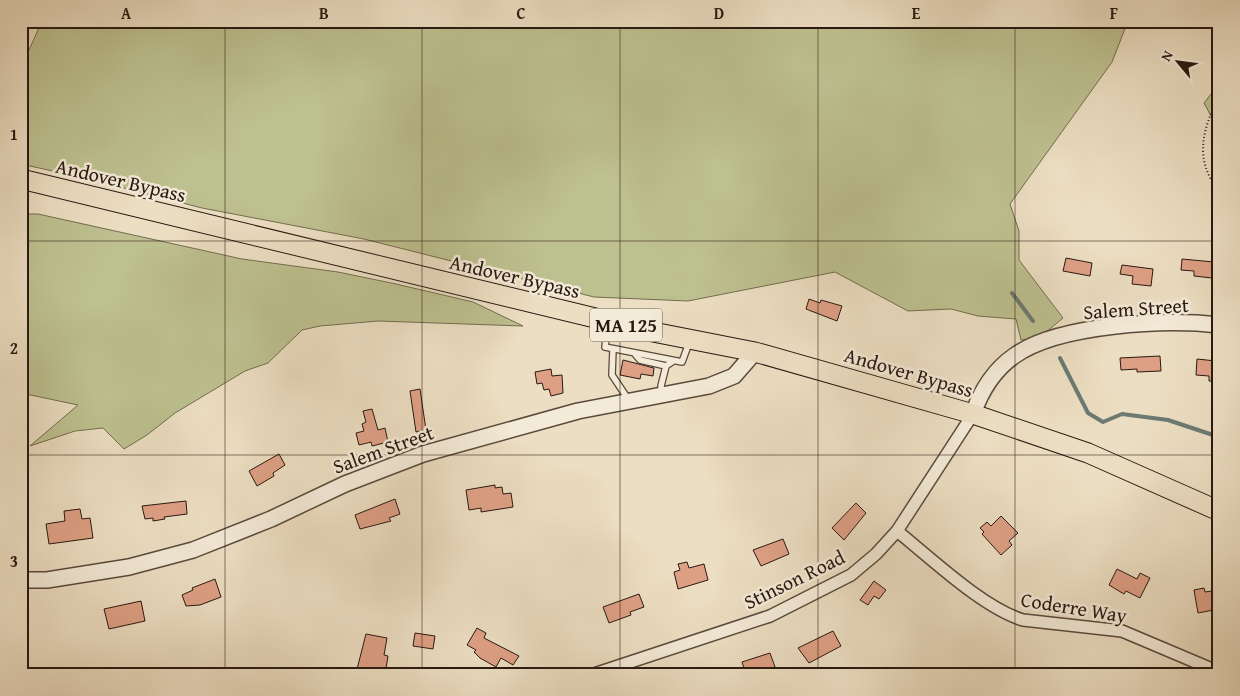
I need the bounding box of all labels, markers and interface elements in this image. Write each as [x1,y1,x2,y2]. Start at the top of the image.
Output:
text: A [121,1,132,25]
text: B [319,1,329,25]
text: C [516,1,526,25]
text: D [714,1,724,25]
text: E [912,1,921,25]
text: F [1110,1,1118,25]
north arrow [1152,38,1202,88]
text: N [1156,46,1178,65]
text: 1 [10,122,18,146]
street label: Andover Bypass [53,151,189,209]
street label: Andover Bypass [447,247,583,305]
street label: Salem Street [1082,290,1190,326]
road number: MA 125 [590,308,662,342]
text: 2 [10,336,18,360]
street label: Andover Bypass [841,340,977,404]
street label: Salem Street [328,417,438,481]
street label: Stinson Road [739,542,850,616]
text: 3 [10,549,18,573]
street label: Coderre Way [1019,584,1129,630]

